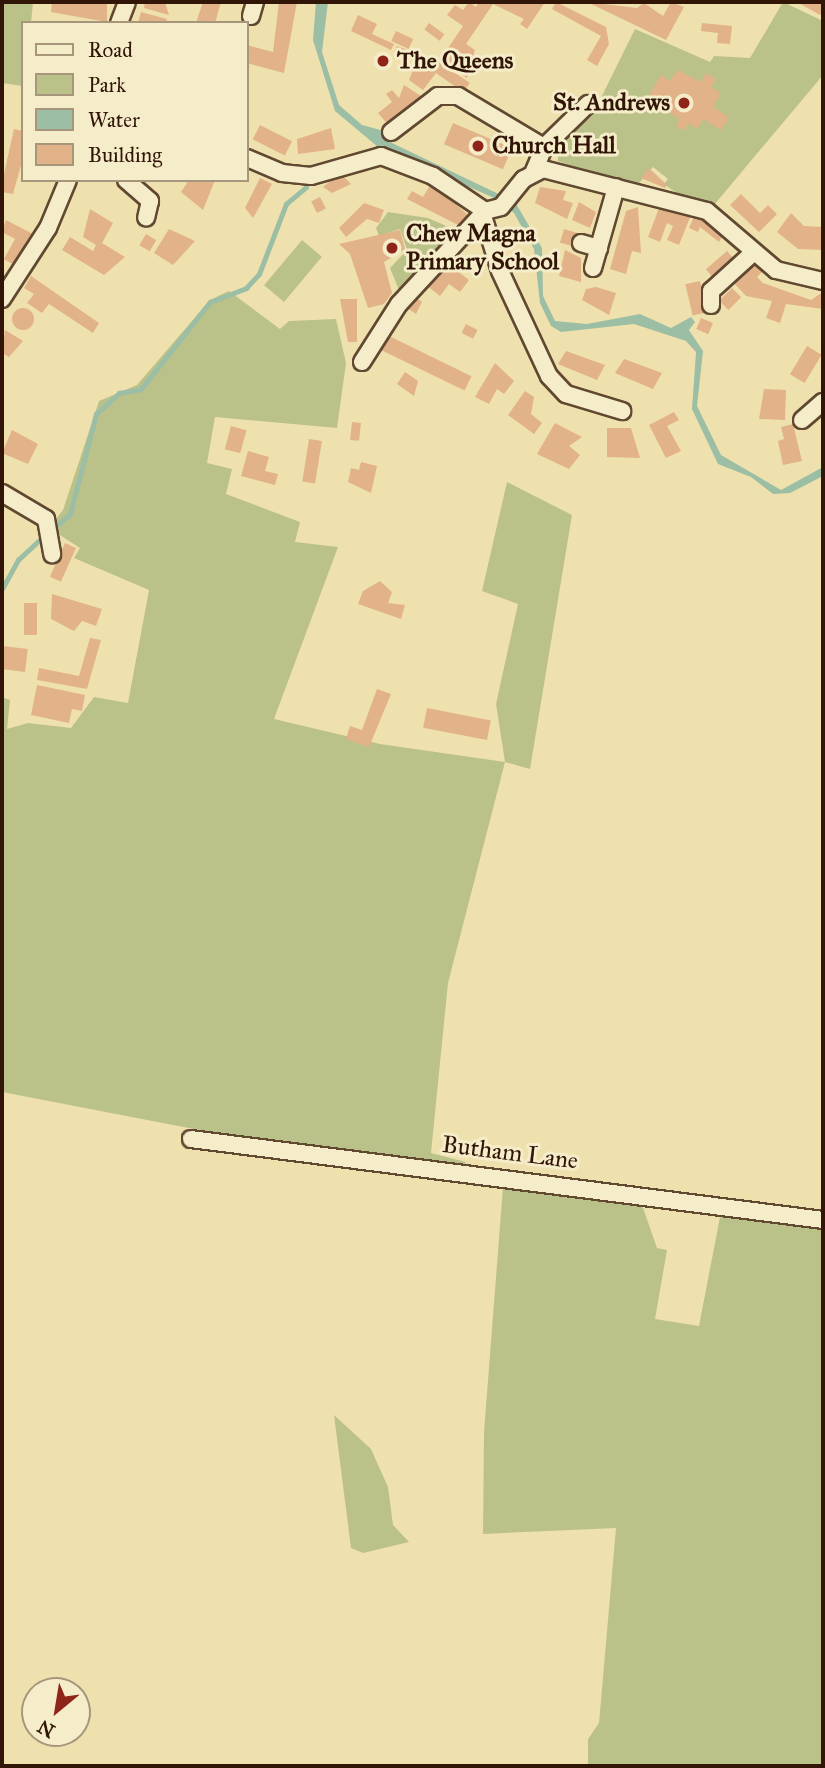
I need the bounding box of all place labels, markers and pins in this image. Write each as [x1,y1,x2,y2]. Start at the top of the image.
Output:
place label: The Queens [397,47,513,75]
marker: The Queens [375,53,391,69]
place label: St. Andrews [553,89,670,117]
marker: St. Andrews [676,95,692,111]
place label: Church Hall [492,132,616,160]
marker: Church Hall [470,138,486,154]
place label: Chew Magna Primary School [406,220,559,276]
marker: Chew Magna Primary School [384,240,400,256]

